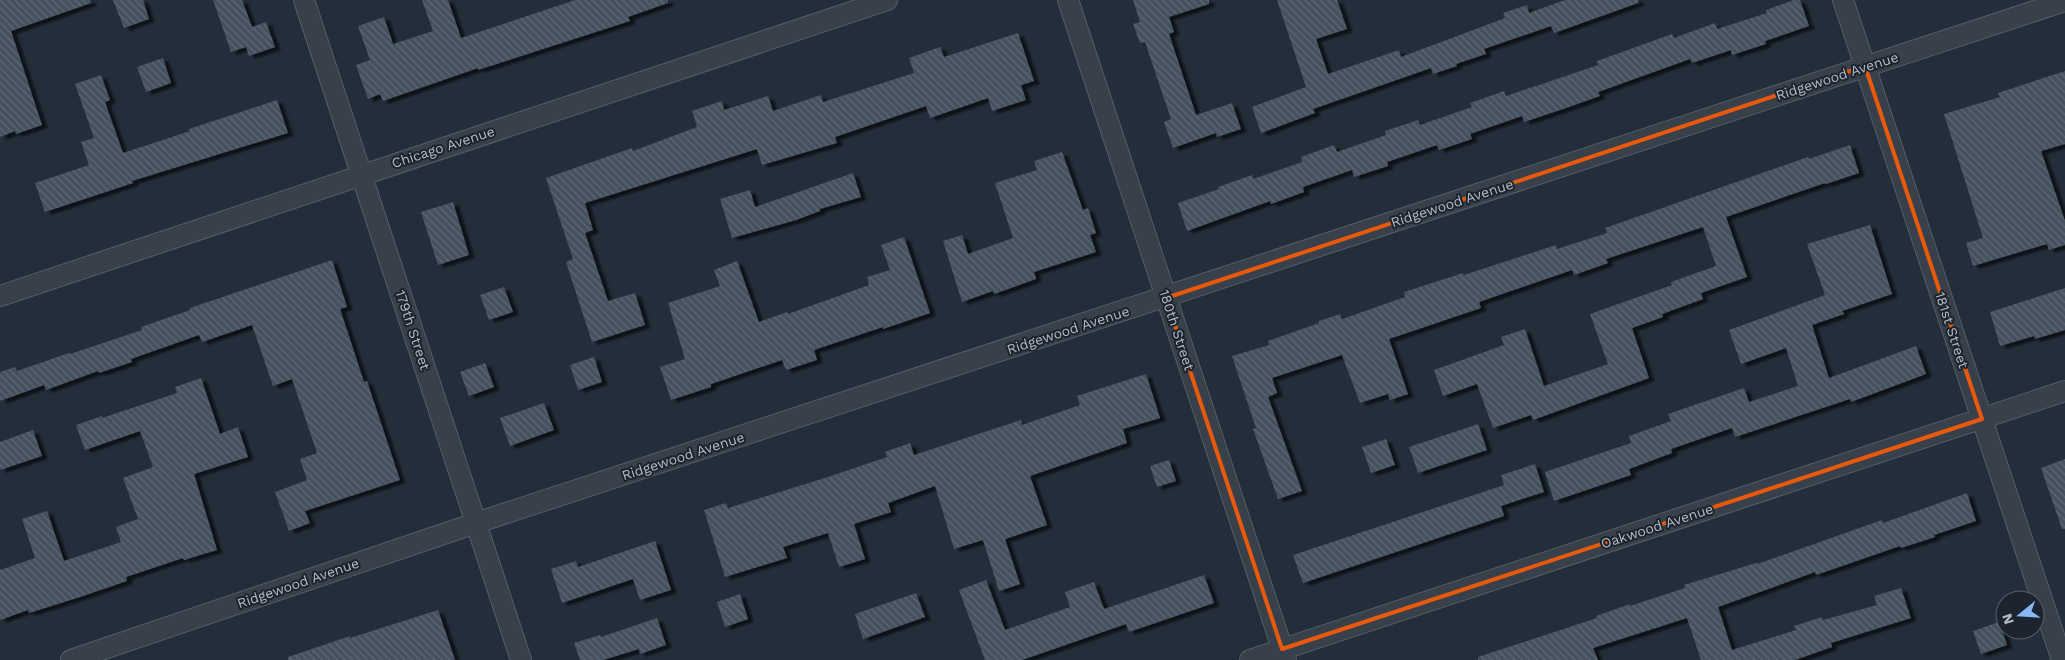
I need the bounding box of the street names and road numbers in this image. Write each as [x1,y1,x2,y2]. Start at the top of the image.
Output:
street label: Ridgewood Avenue [1774,49,1900,103]
street label: Chicago Avenue [389,123,497,171]
street label: Ridgewood Avenue [1389,176,1515,230]
street label: 180th Street [1156,287,1198,373]
street label: 179th Street [393,288,434,372]
street label: 181st Street [1932,290,1972,370]
street label: Ridgewood Avenue [1005,303,1131,357]
street label: Ridgewood Avenue [620,429,746,483]
street label: Oakwood Avenue [1599,500,1715,552]
street label: Ridgewood Avenue [235,555,361,611]

